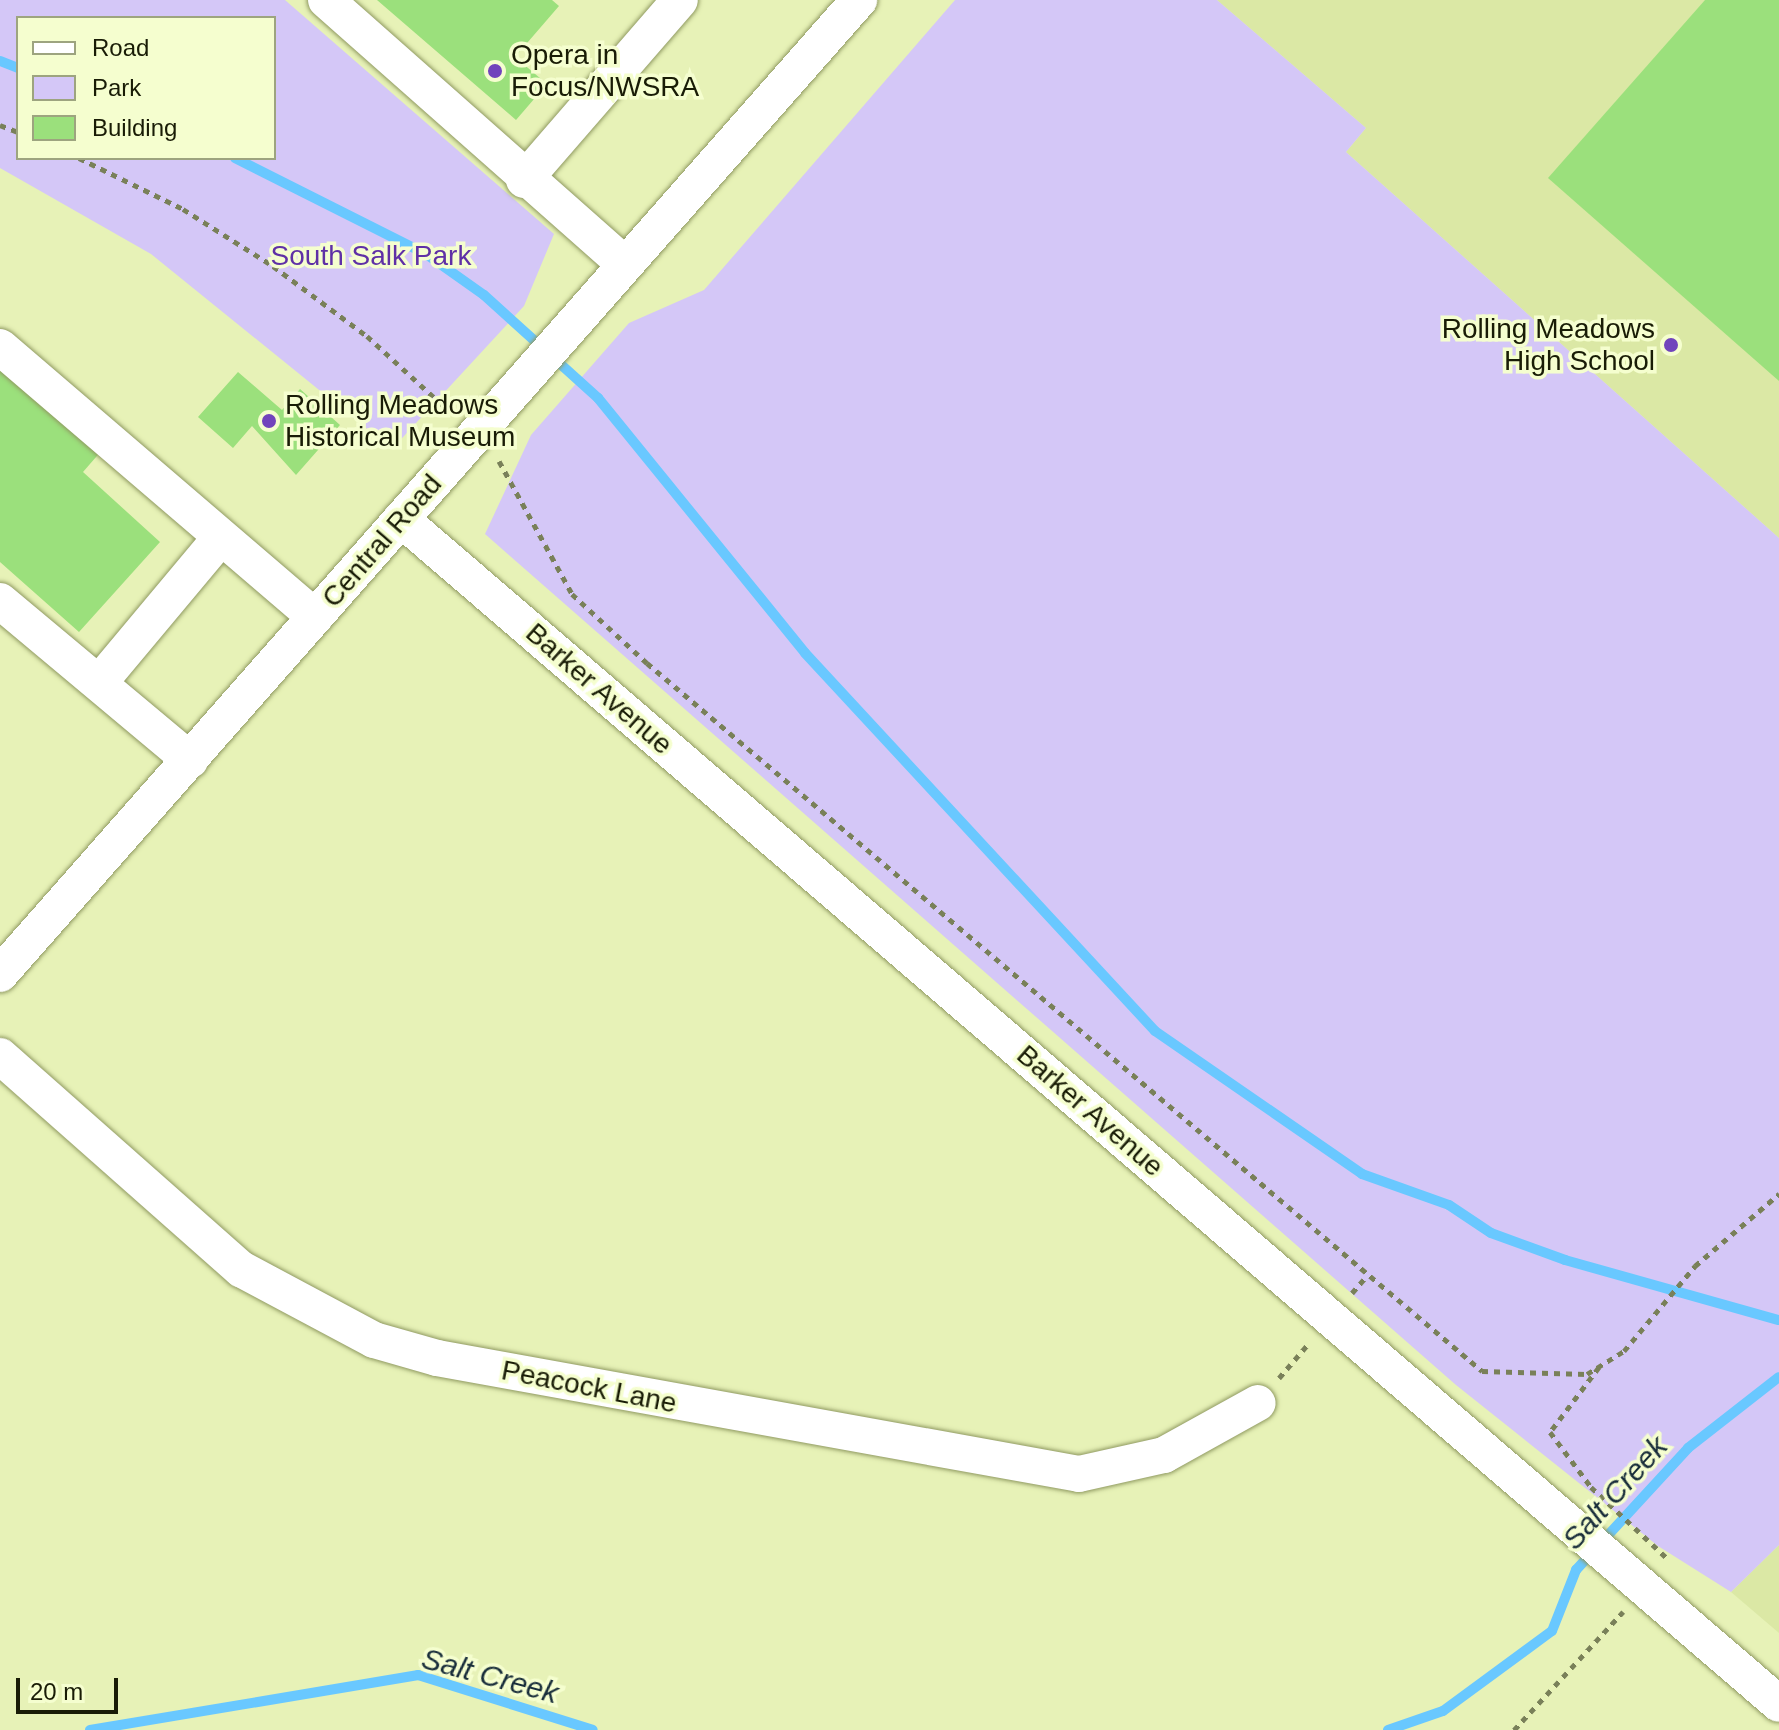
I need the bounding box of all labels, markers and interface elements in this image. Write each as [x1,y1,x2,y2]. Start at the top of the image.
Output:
legend [16,16,276,160]
text: Road [92,34,149,61]
place label: Opera in Focus/NWSRA [511,38,699,104]
marker: Opera in Focus/NWSRA [486,62,504,80]
text: Park [92,74,141,101]
text: Building [92,114,177,141]
park label: South Salk Park [271,239,471,273]
place label: Rolling Meadows High School [1442,312,1655,378]
marker: Rolling Meadows High School [1662,336,1680,354]
place label: Rolling Meadows Historical Museum [285,388,515,454]
marker: Rolling Meadows Historical Museum [260,412,278,430]
street label: Central Road [315,468,449,614]
street label: Barker Avenue [518,616,680,762]
street label: Barker Avenue [1009,1038,1171,1184]
street label: Peacock Lane [499,1354,679,1420]
water label: Salt Creek [1555,1429,1675,1557]
water label: Salt Creek [418,1640,562,1712]
scale bar [20,1662,122,1712]
text: 20 m [30,1678,83,1705]

